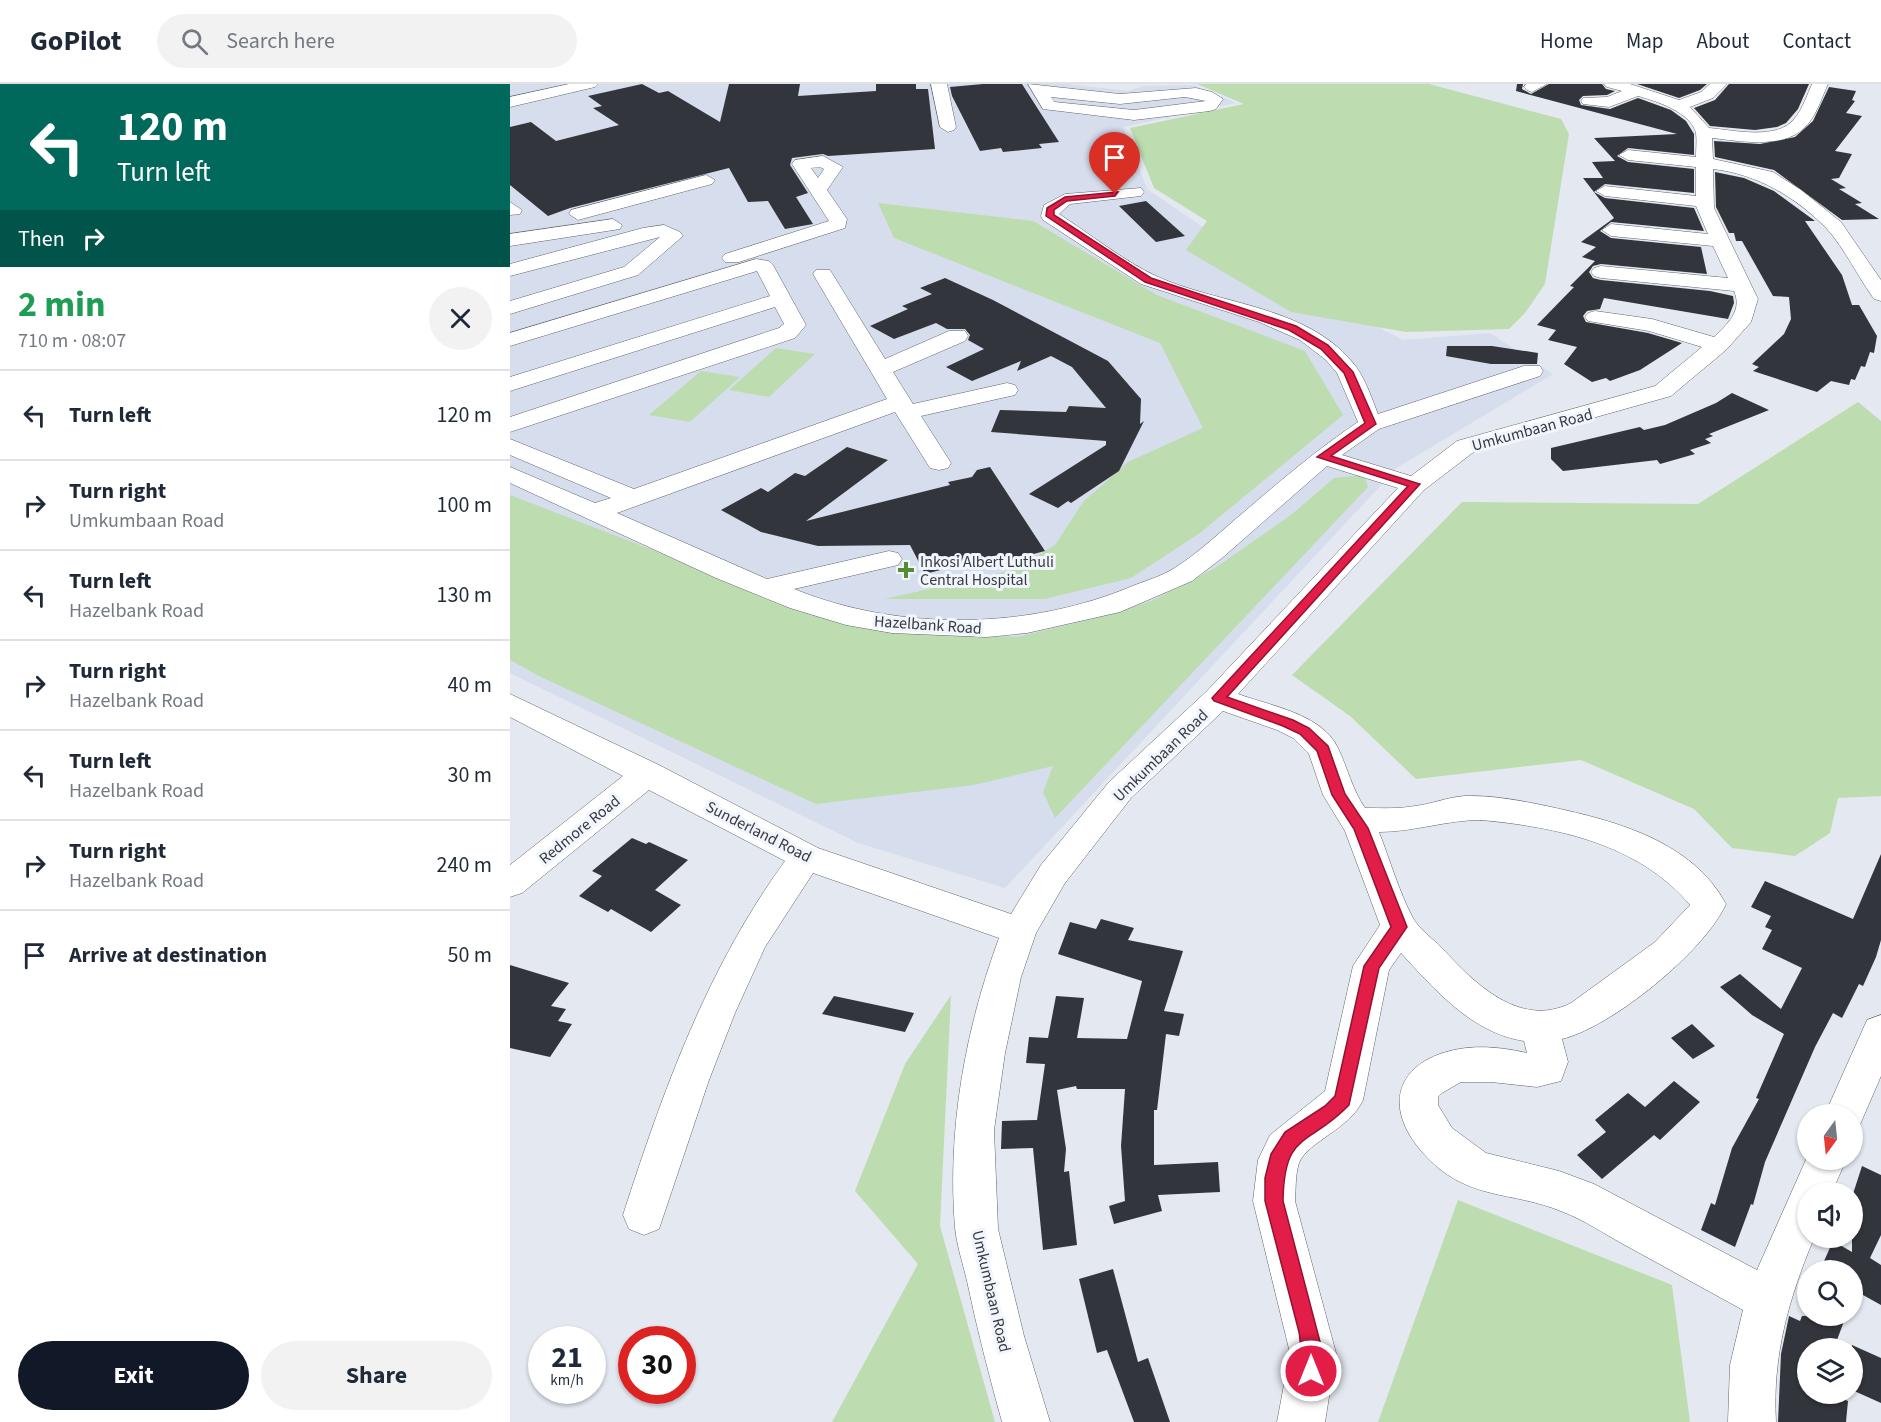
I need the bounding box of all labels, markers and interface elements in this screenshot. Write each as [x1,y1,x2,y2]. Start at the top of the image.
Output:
search box [157,14,577,68]
text: GoPilot [30,21,121,61]
icon: search [178,25,211,58]
text: Search here [226,25,335,57]
text: Home [1540,26,1593,56]
text: Map [1626,26,1664,56]
text: About [1697,26,1749,56]
text: Contact [1782,26,1851,56]
text: 120 m [117,97,228,157]
icon: left [18,108,96,186]
pin [1089,132,1140,194]
icon: arrive [1098,141,1131,174]
text: Turn left [117,153,211,192]
icon: right [77,222,110,255]
text: Then [18,223,65,255]
text: 2 min [18,279,106,330]
button: close [429,287,492,350]
text: 710 m · 08:07 [18,327,126,355]
icon: left [18,399,51,432]
text: Turn left [69,399,151,431]
text: 120 m [437,399,492,431]
street label: Umkumbaan Road [1469,403,1595,457]
text: Turn right [69,475,166,507]
icon: right [18,489,51,522]
text: 100 m [437,489,492,521]
text: Umkumbaan Road [69,507,224,535]
place label: Inkosi Albert Luthuli Central Hospital [920,551,1054,591]
marker: Inkosi Albert Luthuli Central Hospital [897,561,915,579]
text: Turn left [69,565,151,597]
icon: left [18,579,51,612]
text: 130 m [437,579,492,611]
text: Hazelbank Road [69,597,204,625]
street label: Hazelbank Road [873,610,983,640]
text: Turn right [69,655,166,687]
icon: right [18,669,51,702]
text: 40 m [447,669,492,701]
text: Hazelbank Road [69,687,204,715]
street label: Umkumbaan Road [1108,705,1213,807]
text: Turn left [69,745,151,777]
icon: left [18,759,51,792]
text: 30 m [447,759,492,791]
text: Hazelbank Road [69,777,204,805]
street label: Redmore Road [534,790,625,869]
street label: Sunderland Road [702,796,815,868]
text: Turn right [69,835,166,867]
icon: right [18,849,51,882]
text: 240 m [437,849,492,881]
text: Hazelbank Road [69,867,204,895]
icon: arrive [18,939,51,972]
text: Arrive at destination [69,939,267,971]
text: 50 m [447,939,492,971]
north arrow [1797,1104,1863,1170]
map controls [1797,1104,1863,1404]
button: sound [1797,1182,1863,1248]
street label: Umkumbaan Road [966,1228,1016,1354]
button: search [1797,1260,1863,1326]
speed limit sign: 30 [618,1326,696,1404]
text: 21 [551,1336,583,1379]
button: layers [1797,1338,1863,1404]
position arrow [1279,1339,1343,1403]
button: Exit [18,1341,249,1410]
button: Share [261,1341,492,1410]
text: km/h [550,1370,584,1391]

